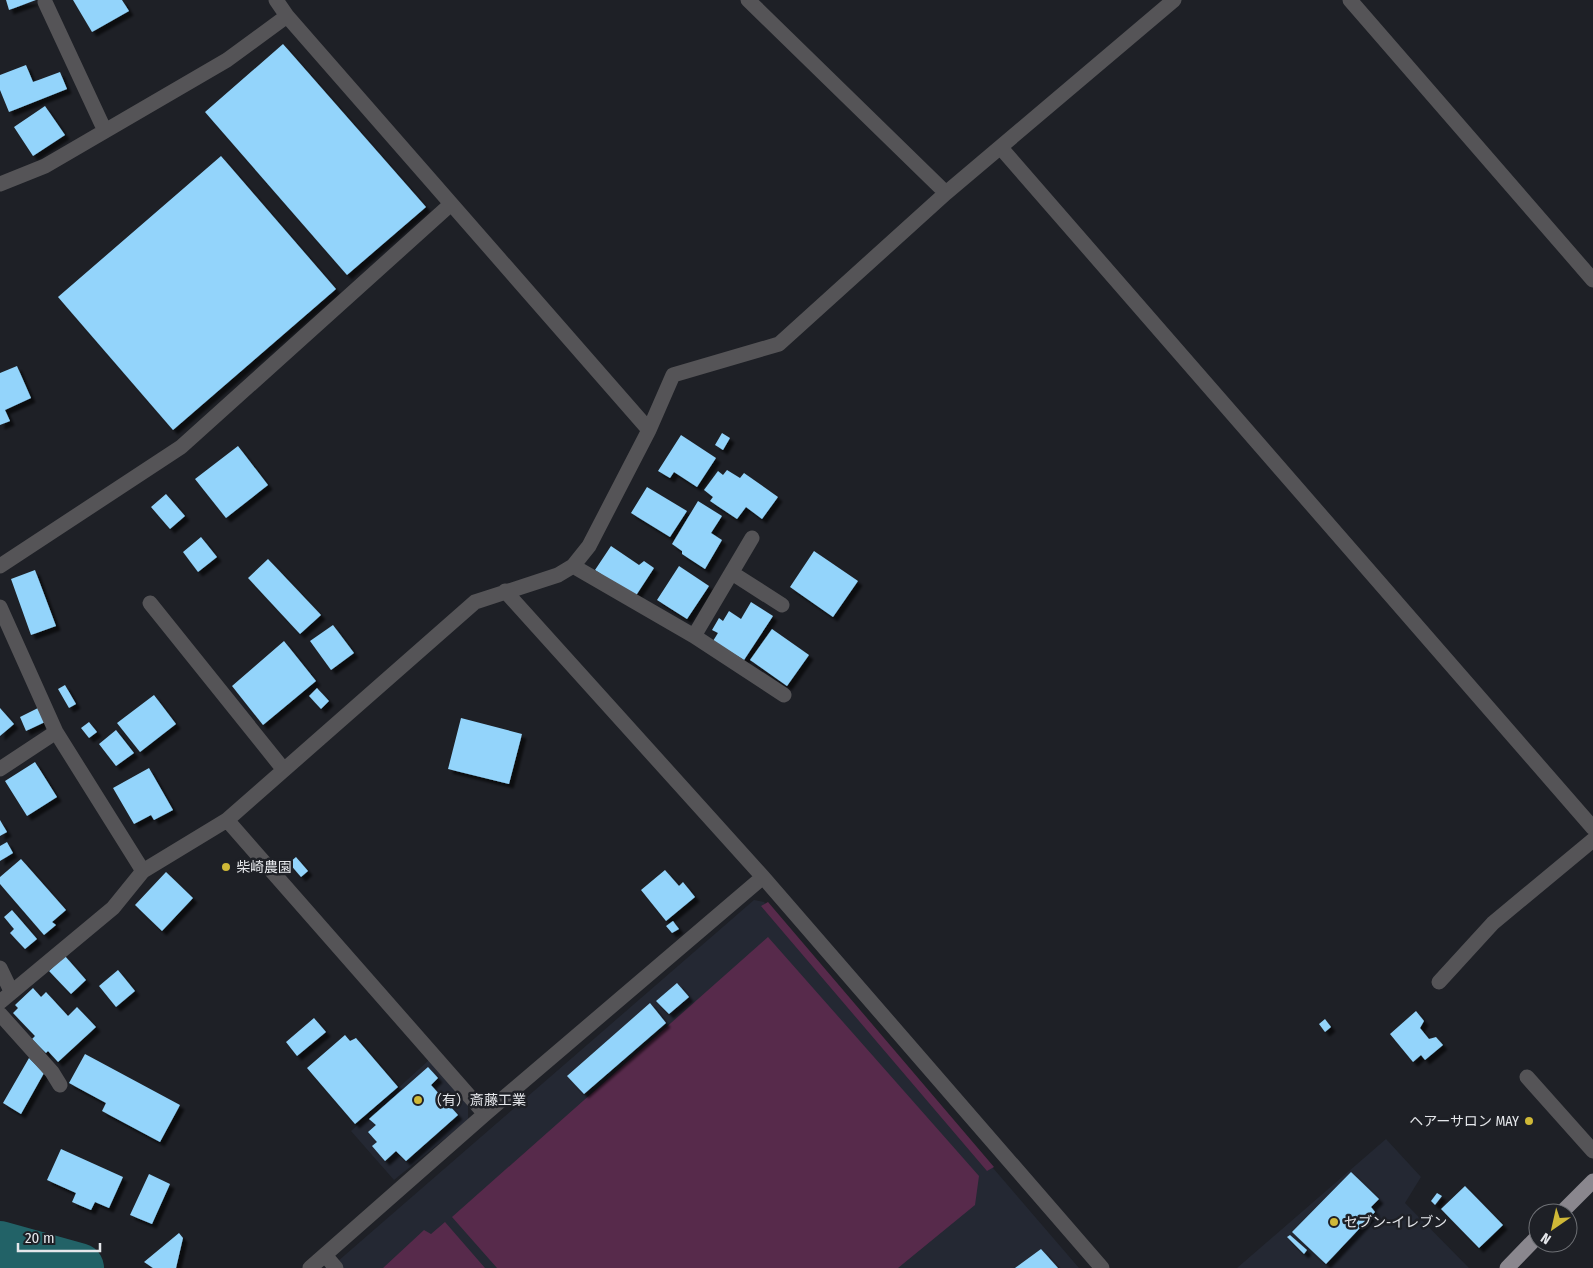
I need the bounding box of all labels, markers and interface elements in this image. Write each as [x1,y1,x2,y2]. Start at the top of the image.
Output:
place label: 柴崎農園 [236,859,292,876]
marker: 柴崎農園 [220,861,232,873]
place label: （有）斎藤工業 [428,1092,526,1109]
marker: （有）斎藤工業 [412,1094,424,1106]
place label: ヘアーサロン MAY [1409,1113,1519,1130]
marker: ヘアーサロン MAY [1523,1115,1535,1127]
north arrow [1528,1203,1578,1253]
place label: セブン-イレブン [1344,1214,1447,1231]
marker: セブン-イレブン [1328,1216,1340,1228]
scale bar [18,1220,100,1252]
text: 20 m [25,1229,55,1247]
text: N [1538,1229,1554,1248]

